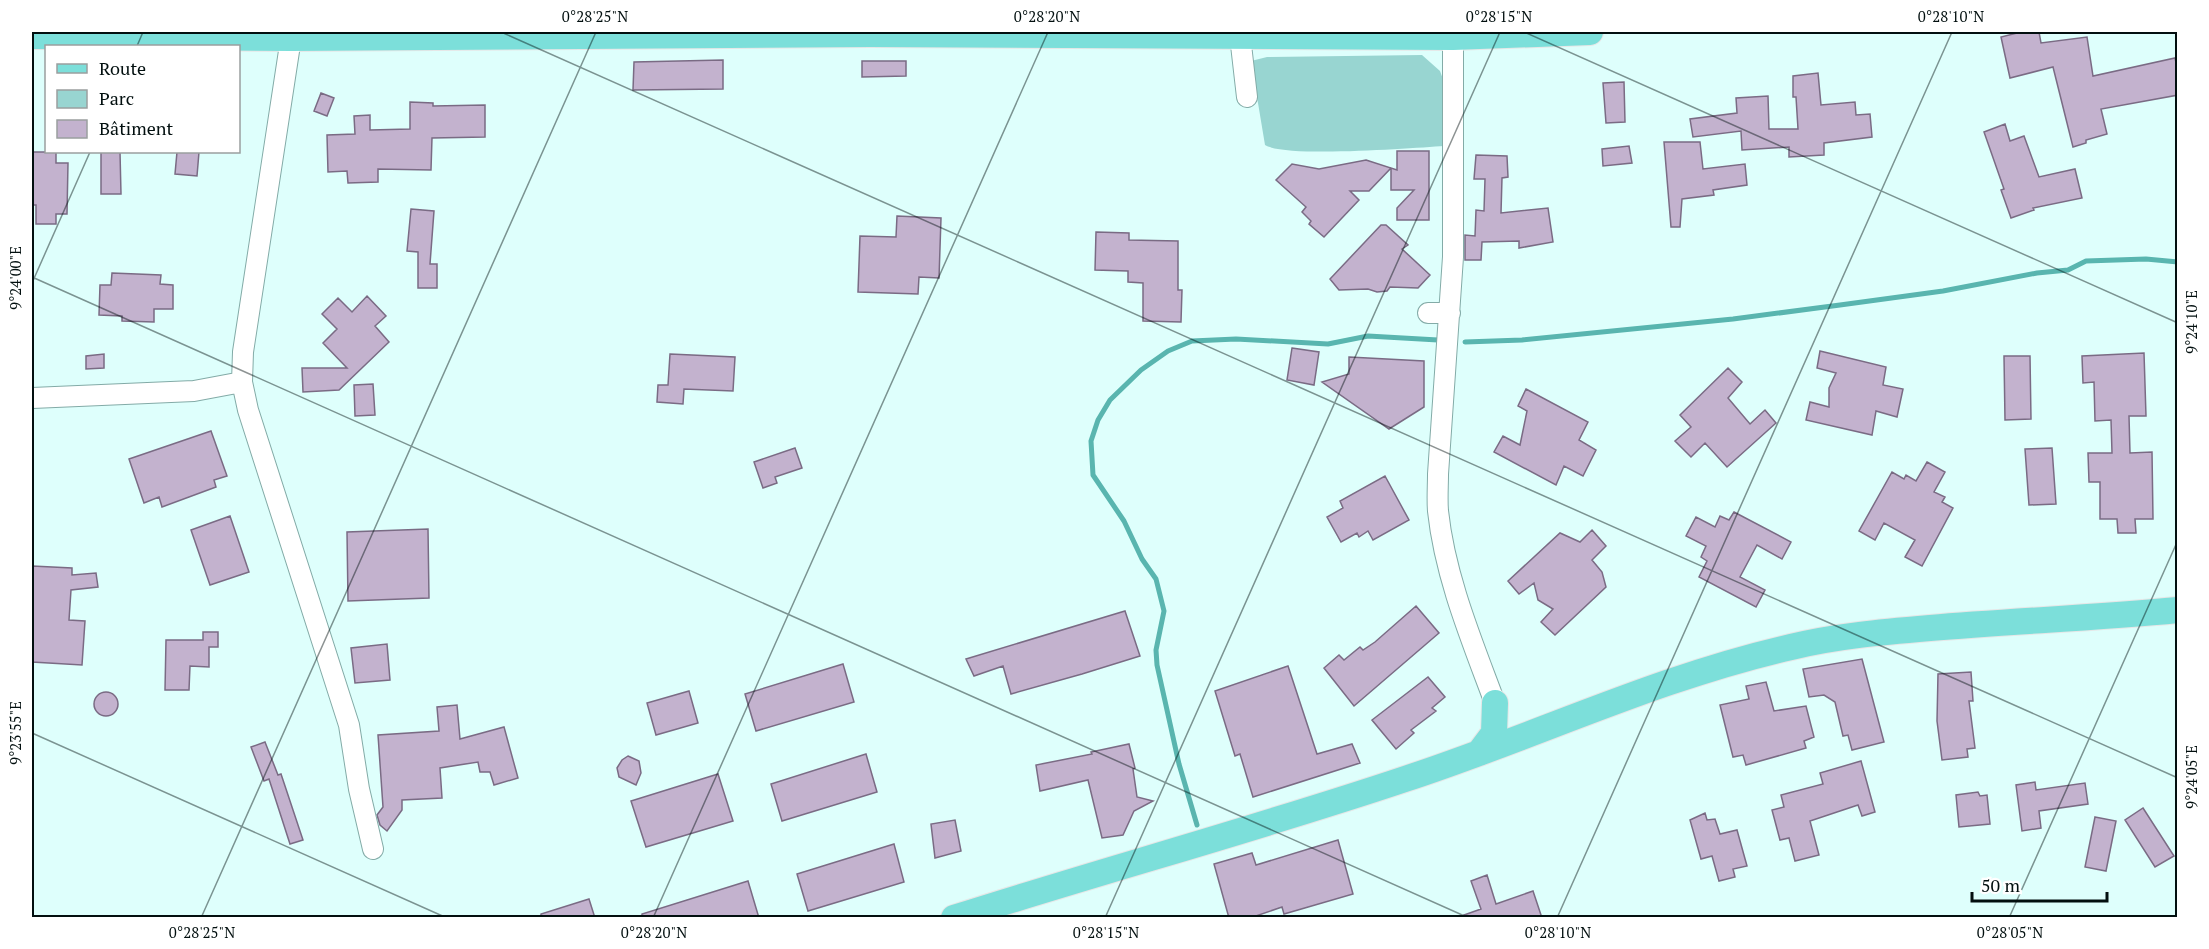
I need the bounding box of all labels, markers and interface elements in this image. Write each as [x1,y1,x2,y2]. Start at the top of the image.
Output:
text: 0°28'25"N [562,6,628,26]
text: 0°28'20"N [1014,6,1080,26]
text: 0°28'15"N [1466,6,1532,26]
text: 0°28'10"N [1918,6,1984,26]
legend [45,45,240,153]
text: Route [99,56,146,80]
text: Parc [99,86,134,110]
text: Bâtiment [99,116,174,140]
text: 9°24'00"E [5,246,25,310]
text: 9°24'10"E [2181,290,2201,354]
text: 9°23'55"E [5,701,25,765]
text: 9°24'05"E [2181,745,2201,809]
scale bar [1972,865,2107,903]
text: 50 m [1981,873,2021,897]
text: 0°28'25"N [169,922,235,942]
text: 0°28'20"N [621,922,687,942]
text: 0°28'15"N [1073,922,1139,942]
text: 0°28'10"N [1525,922,1591,942]
text: 0°28'05"N [1977,922,2043,942]

